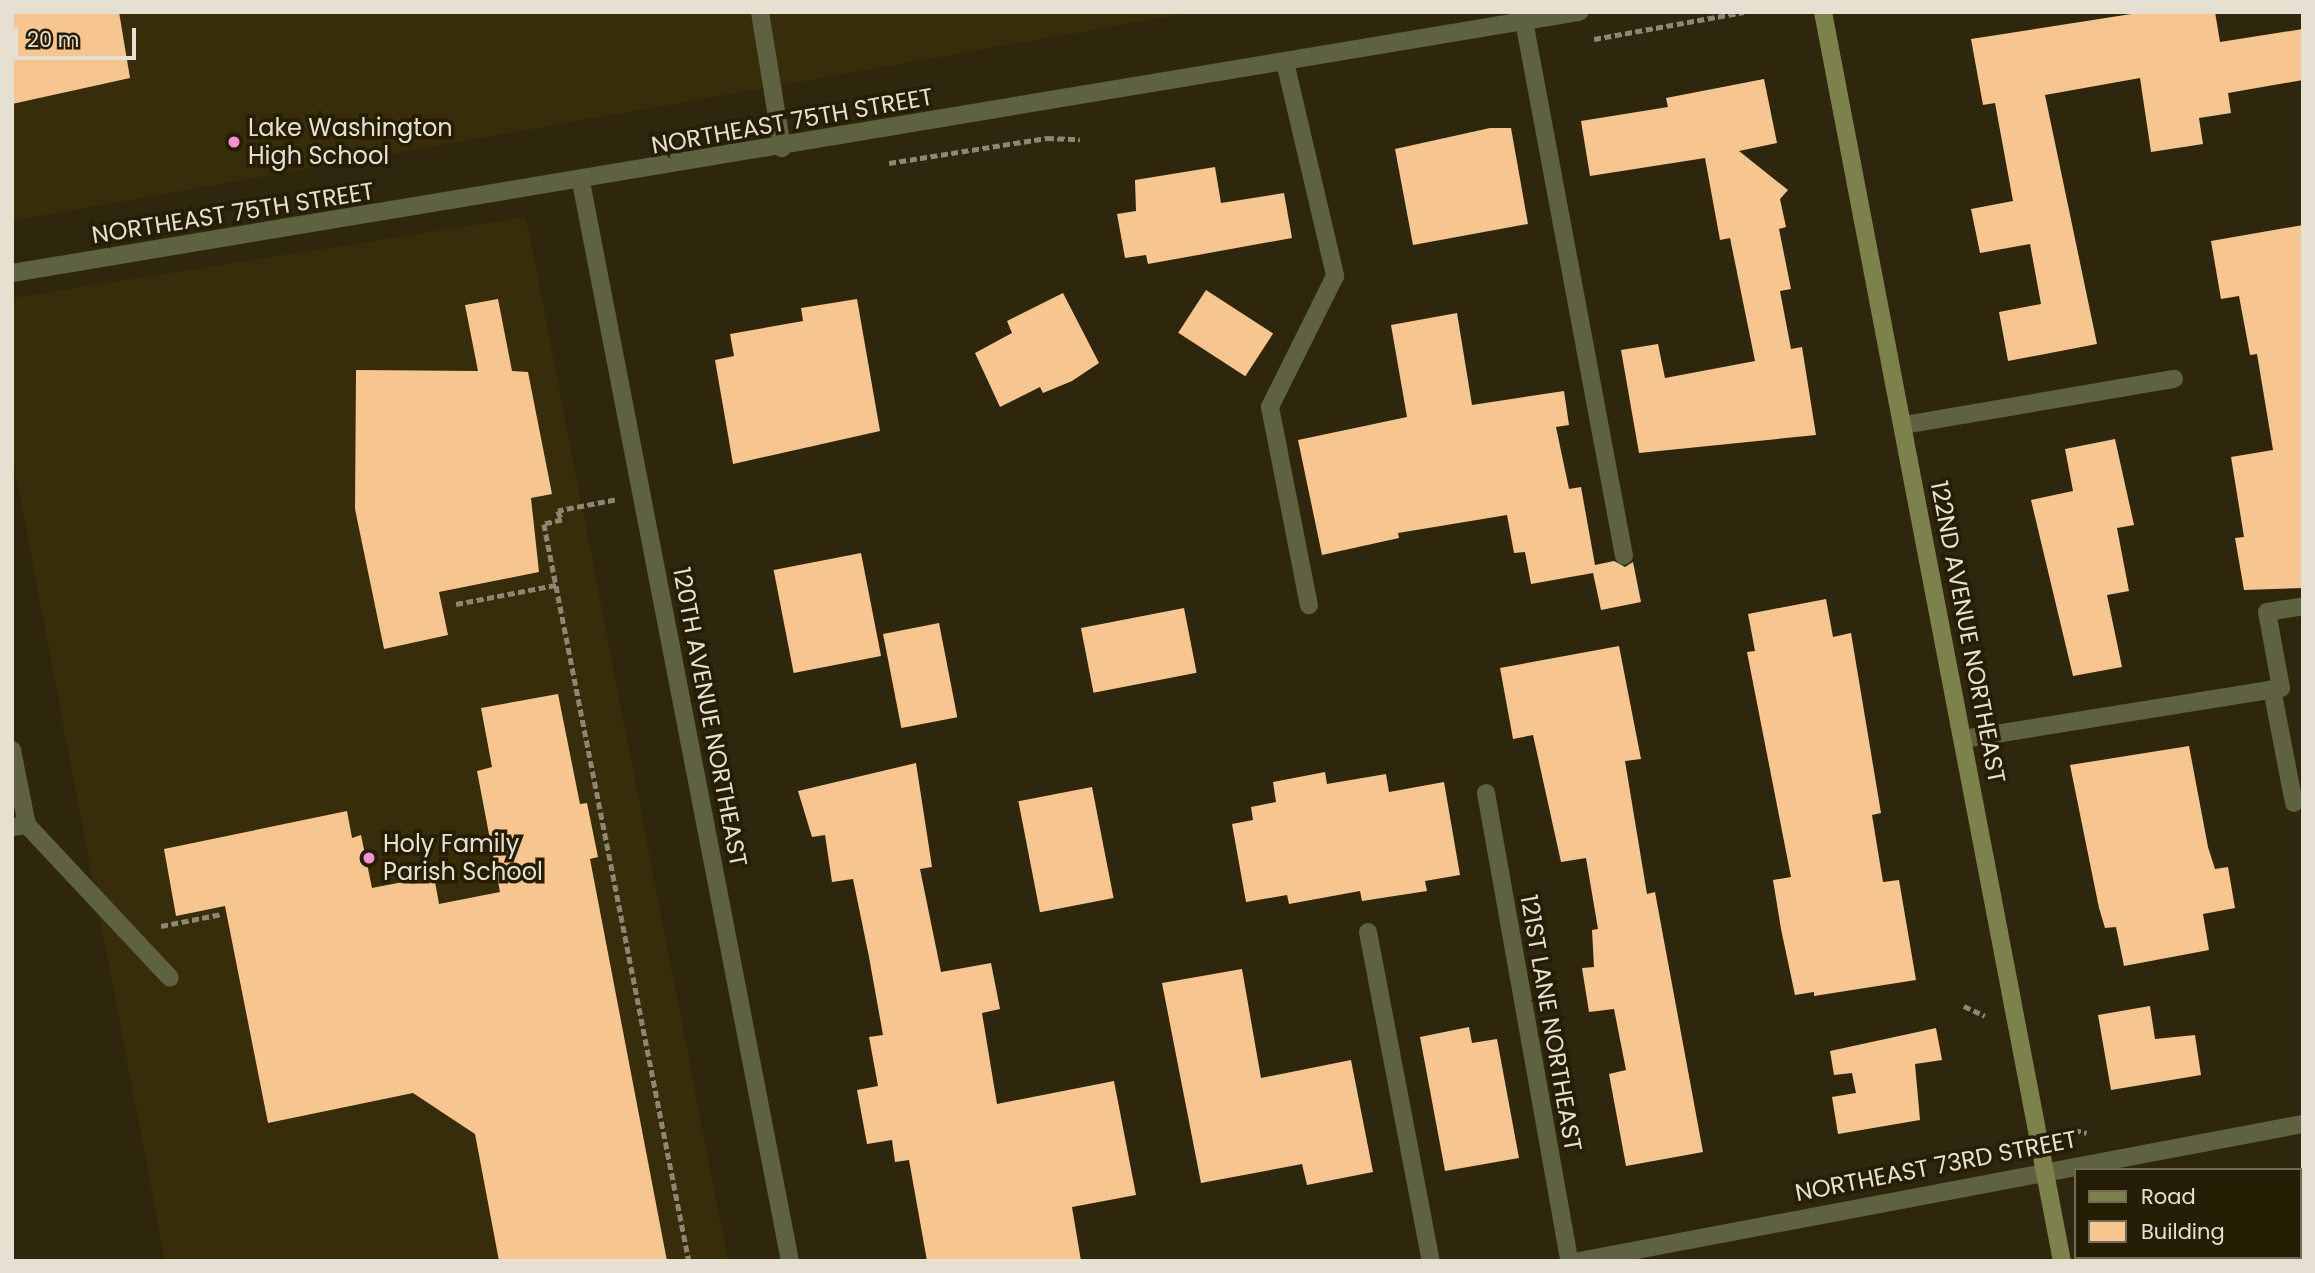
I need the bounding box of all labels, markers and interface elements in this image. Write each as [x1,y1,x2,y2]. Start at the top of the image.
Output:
scale bar [18,14,140,58]
text: 20 m [27,25,80,54]
street label: NORTHEAST 75TH STREET [649,82,935,160]
place label: Lake Washington High School [248,114,453,170]
marker: Lake Washington High School [226,134,242,150]
street label: NORTHEAST 75TH STREET [90,176,376,250]
street label: 122ND AVENUE NORTHEAST [1925,478,2011,786]
street label: 120TH AVENUE NORTHEAST [667,565,753,869]
place label: Holy Family Parish School [383,830,543,886]
marker: Holy Family Parish School [361,850,377,866]
street label: 121ST LANE NORTHEAST [1514,892,1588,1154]
street label: NORTHEAST 73RD STREET [1793,1125,2079,1207]
legend [2074,1168,2301,1259]
text: Road [2141,1182,2196,1211]
text: Building [2141,1217,2225,1246]

